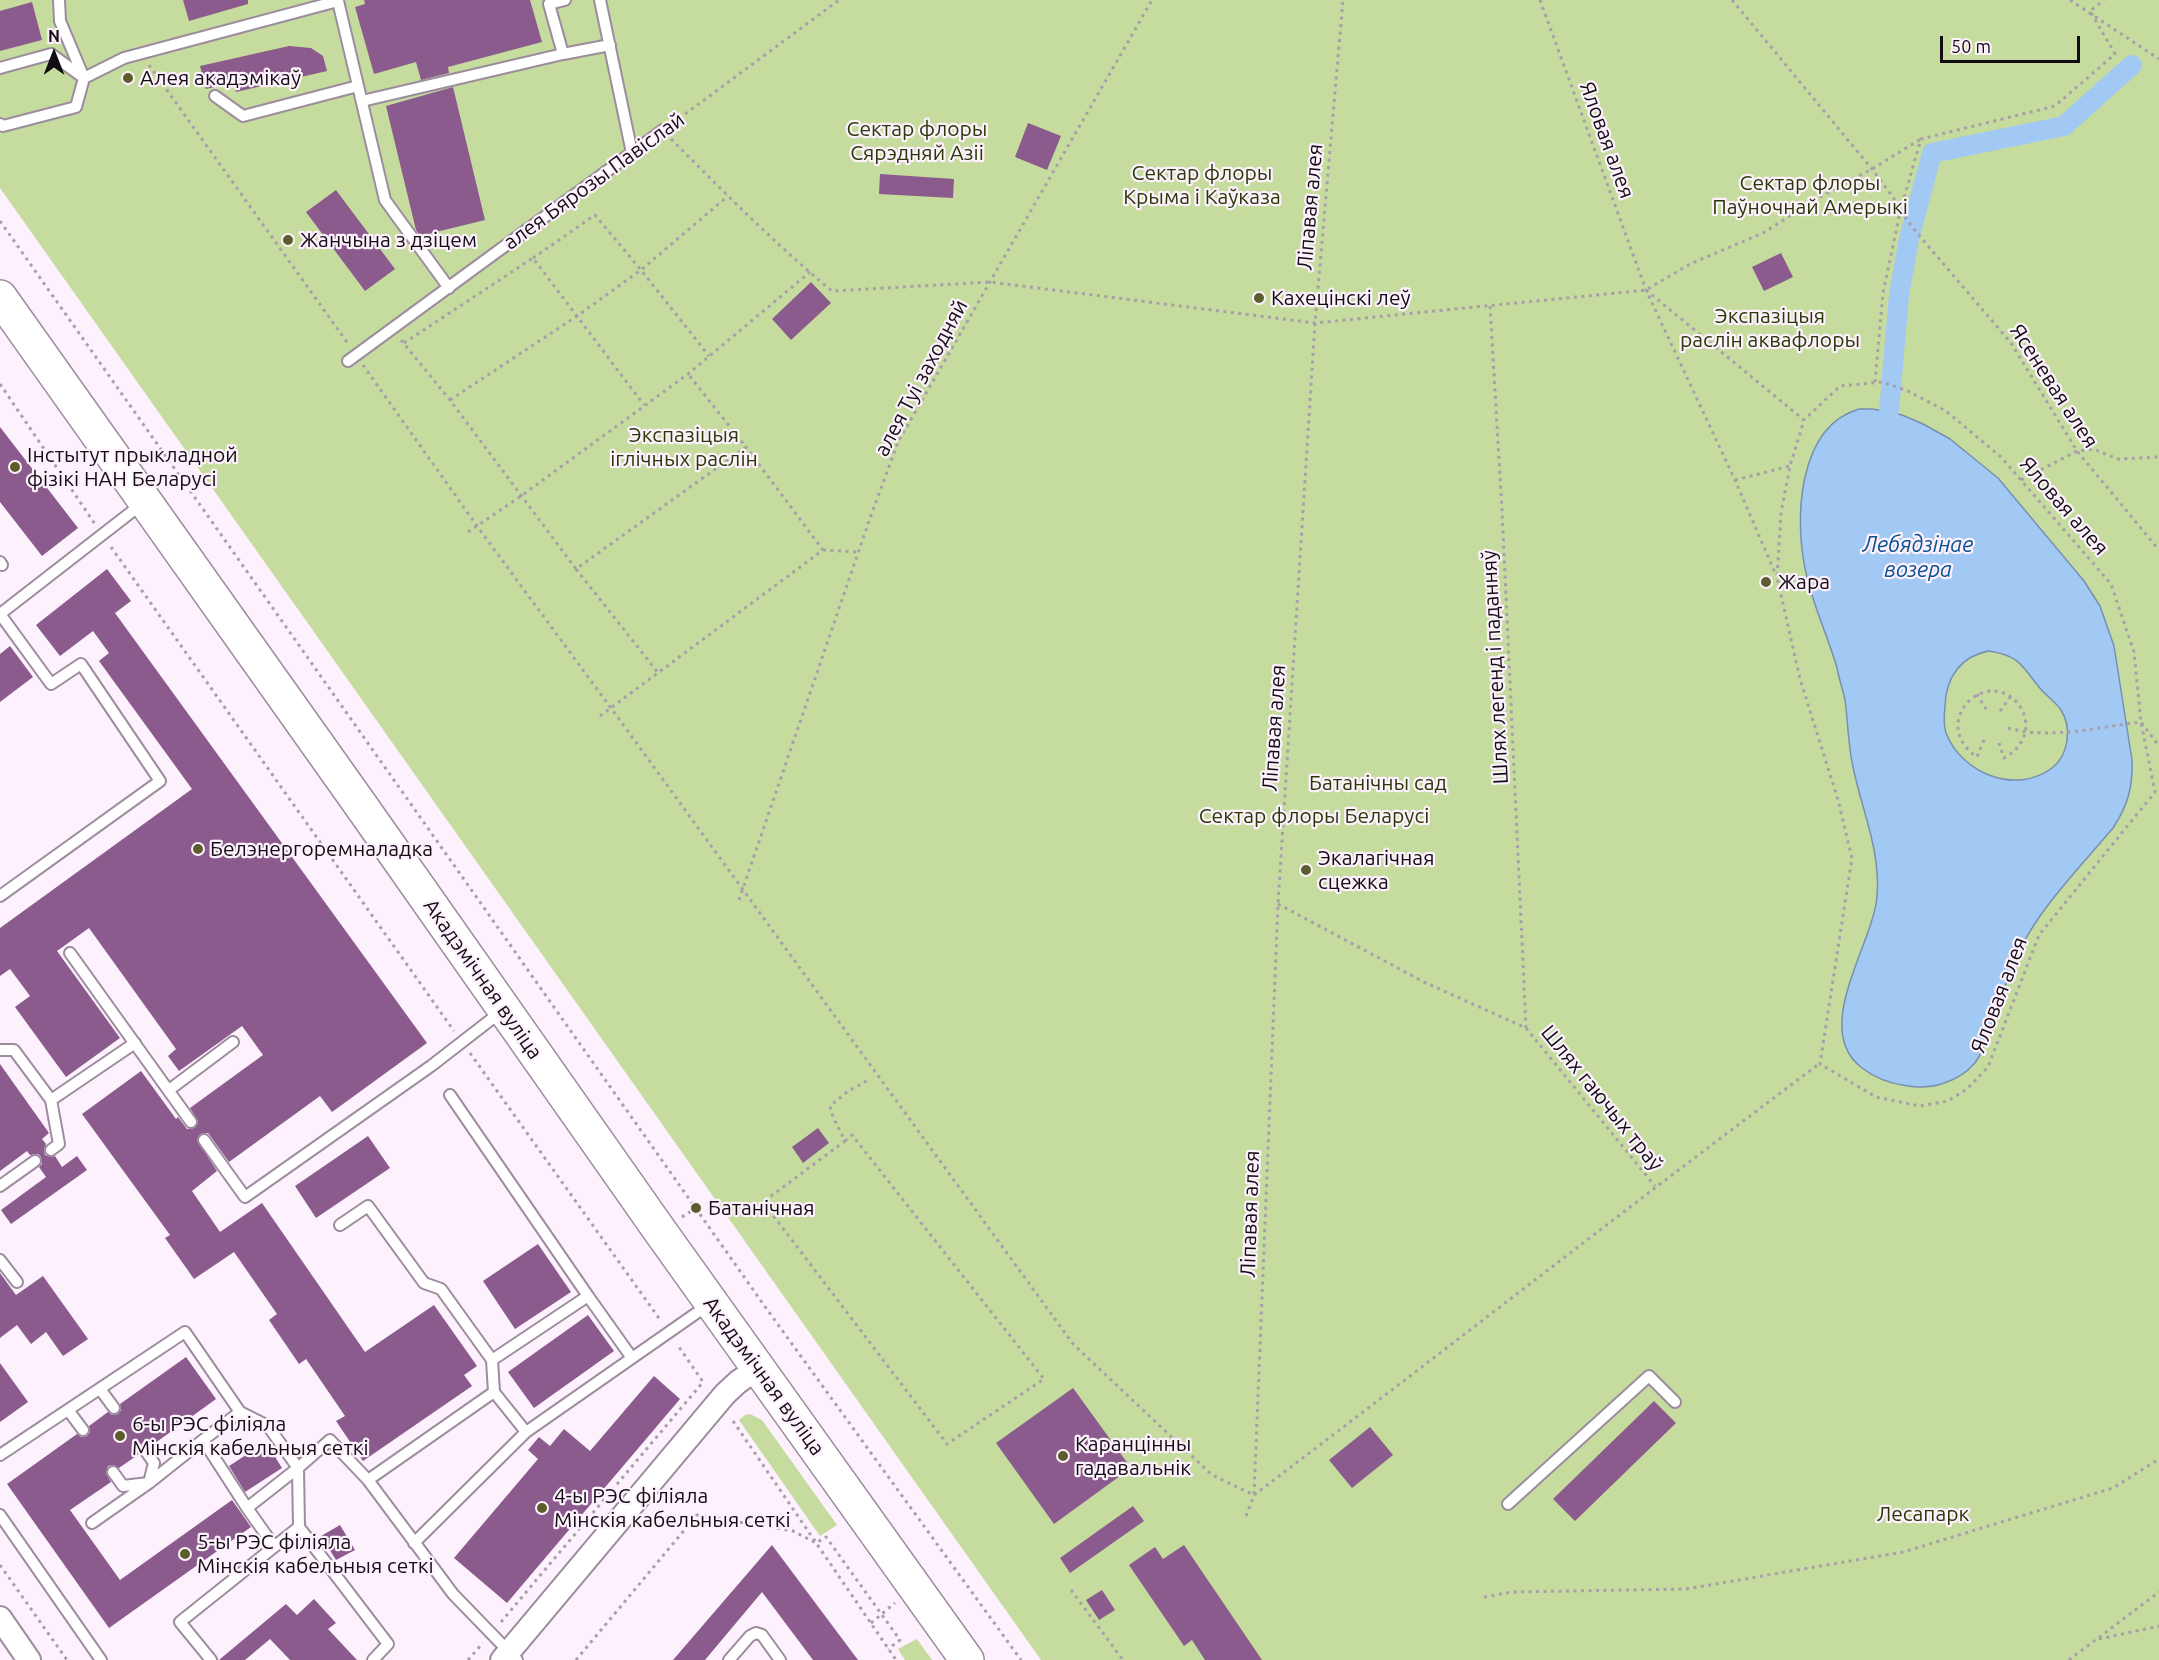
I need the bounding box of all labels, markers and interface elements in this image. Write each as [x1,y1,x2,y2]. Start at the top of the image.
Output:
north arrow [24,24,84,84]
scale bar [1943,24,2082,62]
text: N [48,27,60,45]
text: 50 m [1951,36,1991,56]
place label: Алея акадэмікаў [140,65,301,91]
marker: Алея акадэмікаў [121,71,135,85]
street label: Яловая алея [1574,78,1640,202]
street label: алея Бярозы Павіслай [499,107,689,255]
park label: Сектар флоры Сярэдняй Азіі [847,116,987,166]
street label: Ліпавая алея [1292,143,1328,271]
park label: Сектар флоры Крыма і Каўказа [1123,160,1281,210]
park label: Сектар флоры Паўночнай Амерыкі [1712,170,1908,220]
place label: Жанчына з дзіцем [300,227,477,253]
marker: Жанчына з дзіцем [281,233,295,247]
place label: Кахецінскі леў [1271,285,1411,311]
marker: Кахецінскі леў [1252,291,1266,305]
street label: алея Туі заходняй [869,295,973,461]
park label: Экспазіцыя раслін аквафлоры [1680,303,1860,353]
street label: Ясеневая алея [2005,319,2103,453]
park label: Экспазіцыя іглічных раслін [610,422,758,472]
place label: Інстытут прыкладной фізікі НАН Беларусі [27,442,238,492]
street label: Яловая алея [2014,452,2114,560]
marker: Інстытут прыкладной фізікі НАН Беларусі [8,460,22,474]
water label: Лебядзінае возера [1863,532,1973,584]
street label: Шлях легенд і паданняў [1476,549,1514,785]
place label: Жара [1778,569,1830,595]
marker: Жара [1759,575,1773,589]
street label: Ліпавая алея [1257,664,1291,792]
park label: Батанічны сад [1309,770,1447,796]
park label: Сектар флоры Беларусі [1199,803,1429,829]
place label: Белэнергоремналадка [210,836,433,862]
marker: Белэнергоремналадка [191,842,205,856]
place label: Экалагічная сцежка [1318,845,1434,895]
marker: Экалагічная сцежка [1299,863,1313,877]
street label: Акадэмічная вуліца [418,894,548,1064]
street label: Яловая алея [1965,933,2033,1057]
street label: Шлях гаючых траў [1536,1020,1668,1176]
street label: Ліпавая алея [1235,1150,1265,1278]
place label: Батанічная [708,1195,815,1221]
marker: Батанічная [689,1201,703,1215]
street label: Акадэмічная вуліца [698,1292,830,1460]
place label: 6-ы РЭС філіяла Мінскія кабельныя сеткі [132,1411,369,1461]
marker: 6-ы РЭС філіяла Мінскія кабельныя сеткі [113,1429,127,1443]
place label: Каранцінны гадавальнік [1075,1431,1191,1481]
marker: Каранцінны гадавальнік [1056,1449,1070,1463]
place label: 4-ы РЭС філіяла Мінскія кабельныя сеткі [554,1483,791,1533]
marker: 4-ы РЭС філіяла Мінскія кабельныя сеткі [535,1501,549,1515]
park label: Лесапарк [1877,1501,1969,1527]
place label: 5-ы РЭС філіяла Мінскія кабельныя сеткі [197,1529,434,1579]
marker: 5-ы РЭС філіяла Мінскія кабельныя сеткі [178,1547,192,1561]

